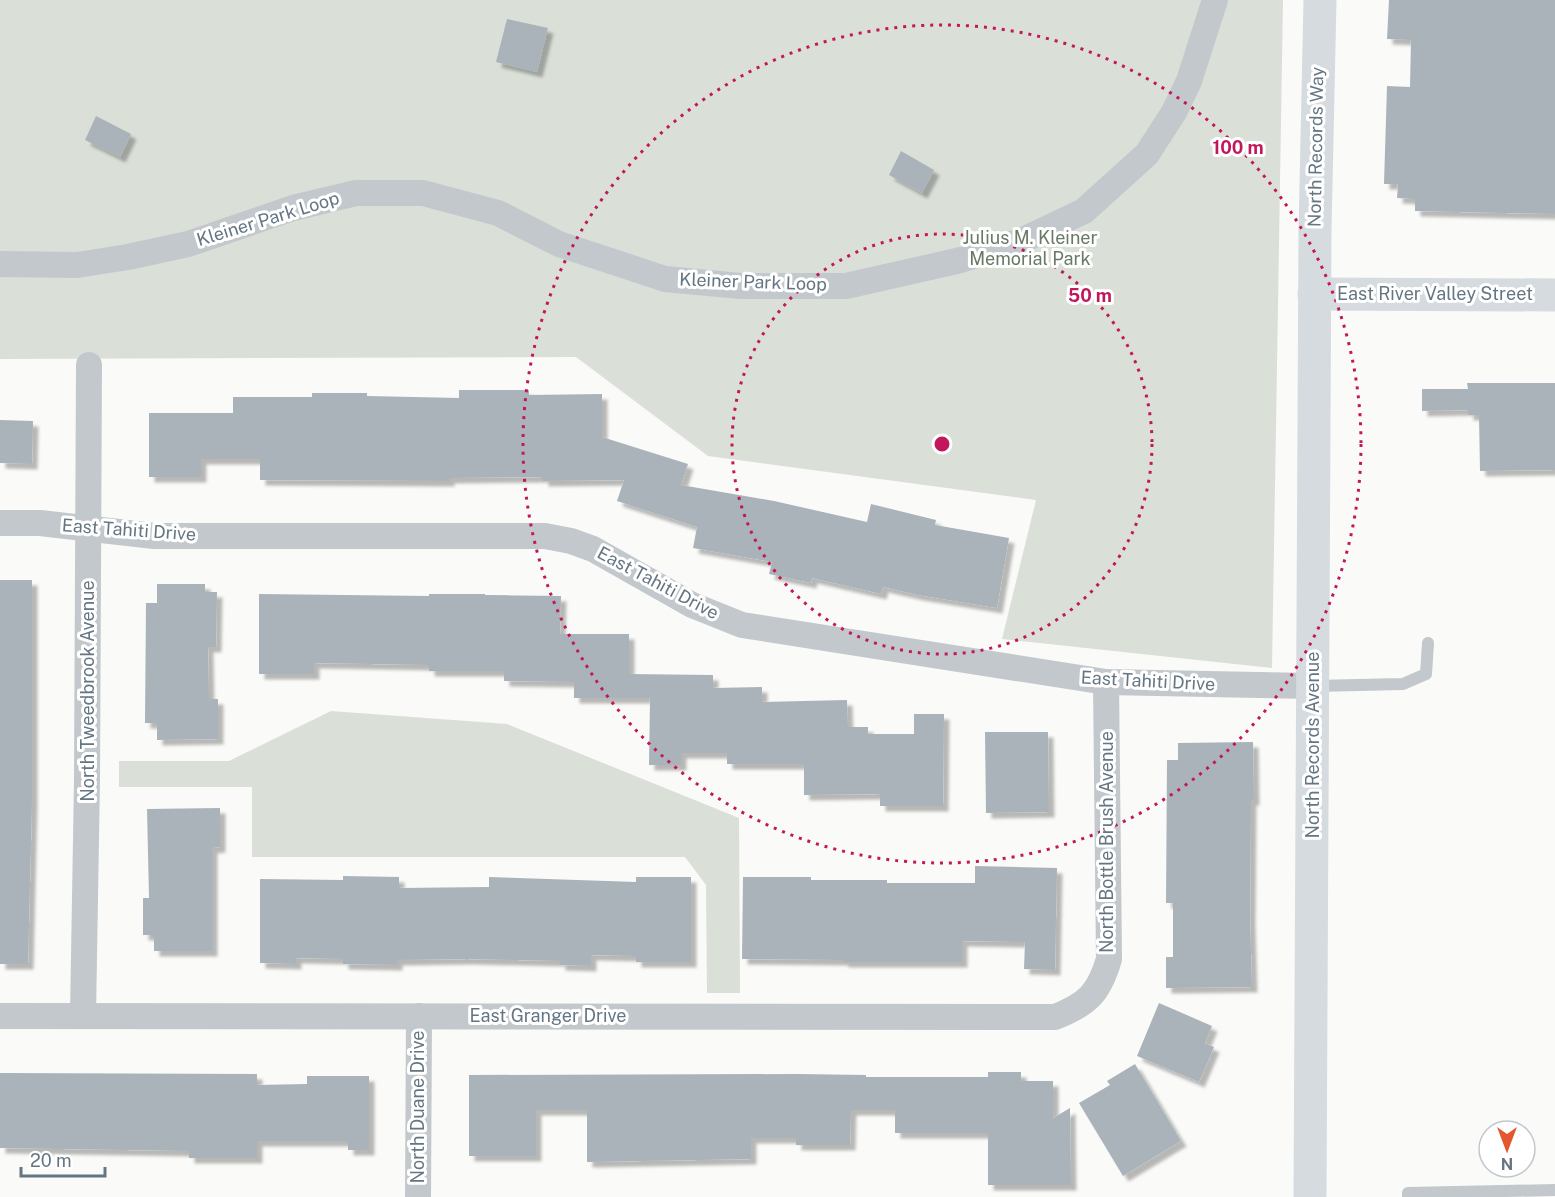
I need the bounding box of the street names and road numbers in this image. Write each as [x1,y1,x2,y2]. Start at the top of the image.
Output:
street label: North Records Way [1304,66,1327,227]
street label: Kleiner Park Loop [194,187,342,250]
street label: Kleiner Park Loop [679,268,827,295]
street label: East River Valley Street [1337,283,1533,304]
street label: East Tahiti Drive [61,514,197,545]
street label: East Tahiti Drive [594,542,723,623]
street label: North Tweedbrook Avenue [77,580,98,802]
street label: North Records Avenue [1302,651,1323,839]
street label: East Tahiti Drive [1080,666,1216,695]
street label: North Bottle Brush Avenue [1096,731,1117,953]
street label: East Granger Drive [469,1005,627,1026]
street label: North Duane Drive [407,1031,428,1183]

